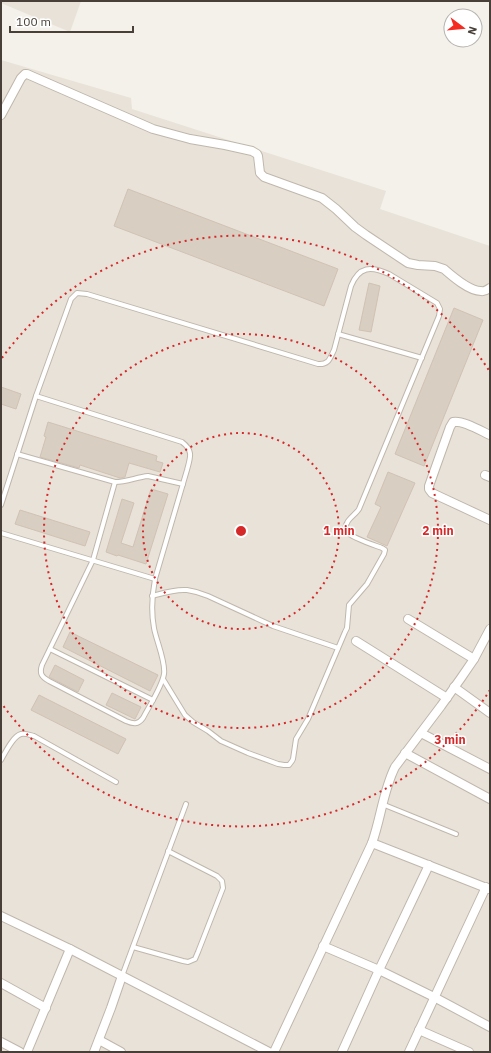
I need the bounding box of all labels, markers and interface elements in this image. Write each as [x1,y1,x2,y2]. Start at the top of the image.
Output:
scale bar [10,8,133,34]
north arrow [443,8,483,48]
text: 100 m [16,14,51,29]
text: N [465,25,480,37]
text: 1 min [323,523,355,538]
text: 2 min [422,523,454,538]
centre of rings [234,524,248,538]
text: 3 min [434,732,466,747]

